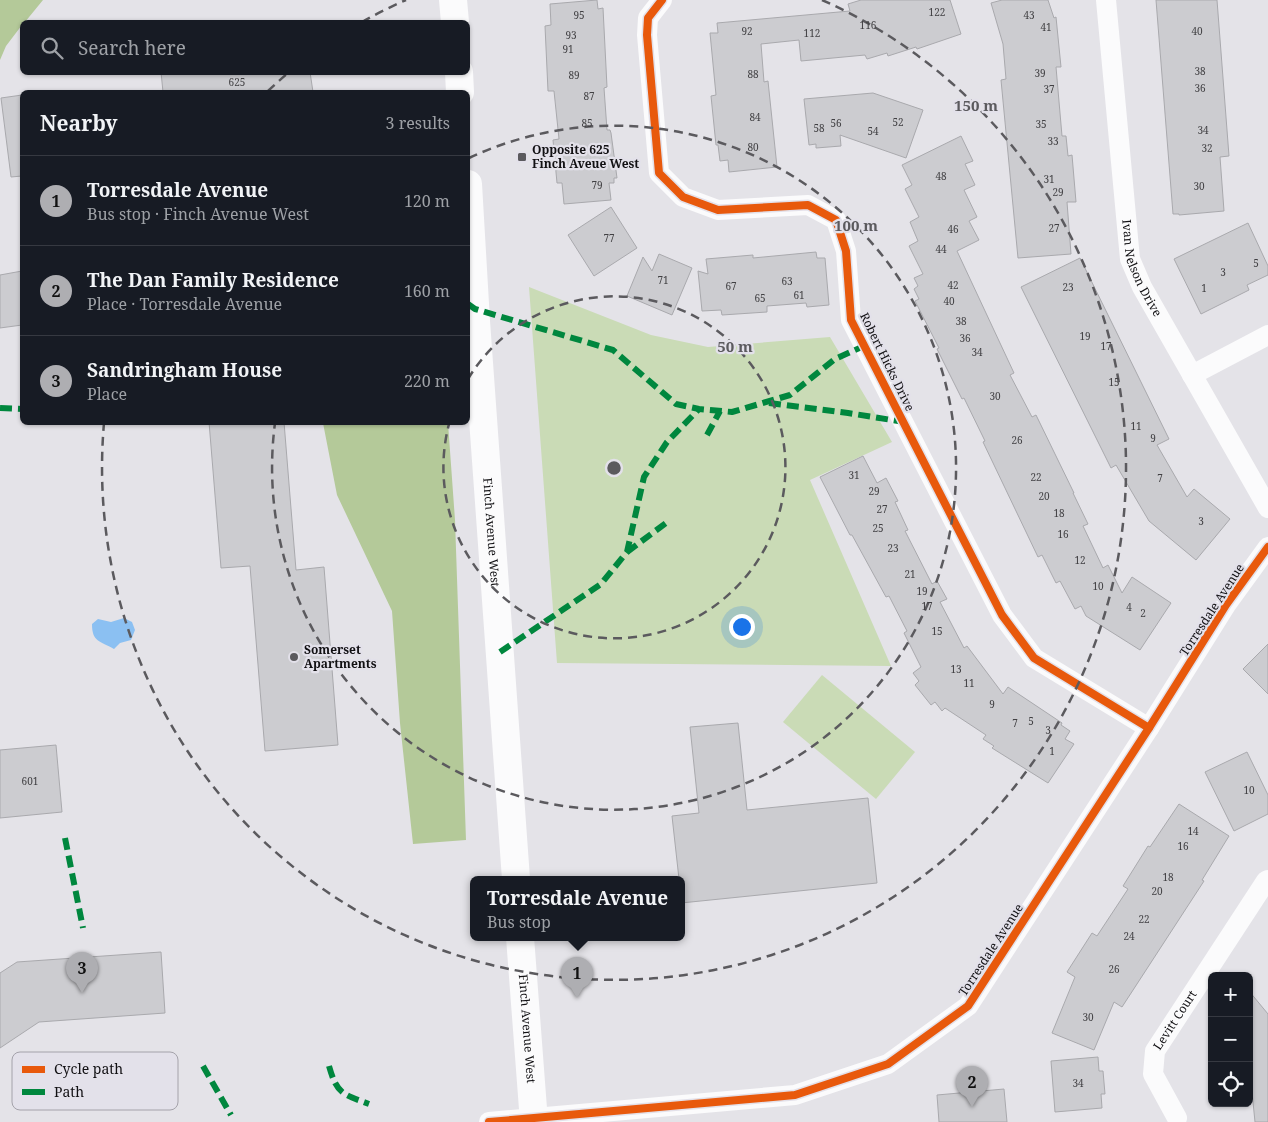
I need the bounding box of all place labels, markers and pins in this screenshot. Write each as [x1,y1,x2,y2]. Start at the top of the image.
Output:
place label: Opposite 625 Finch Aveue West [532,141,639,172]
marker: Opposite 625 Finch Aveue West [516,151,528,163]
centre of rings [605,459,623,477]
place label: Somerset Apartments [304,641,377,672]
marker: Somerset Apartments [288,651,300,663]
pin: 3 [66,952,98,993]
pin: 1 [561,957,593,998]
pin: 2 [956,1066,988,1107]

